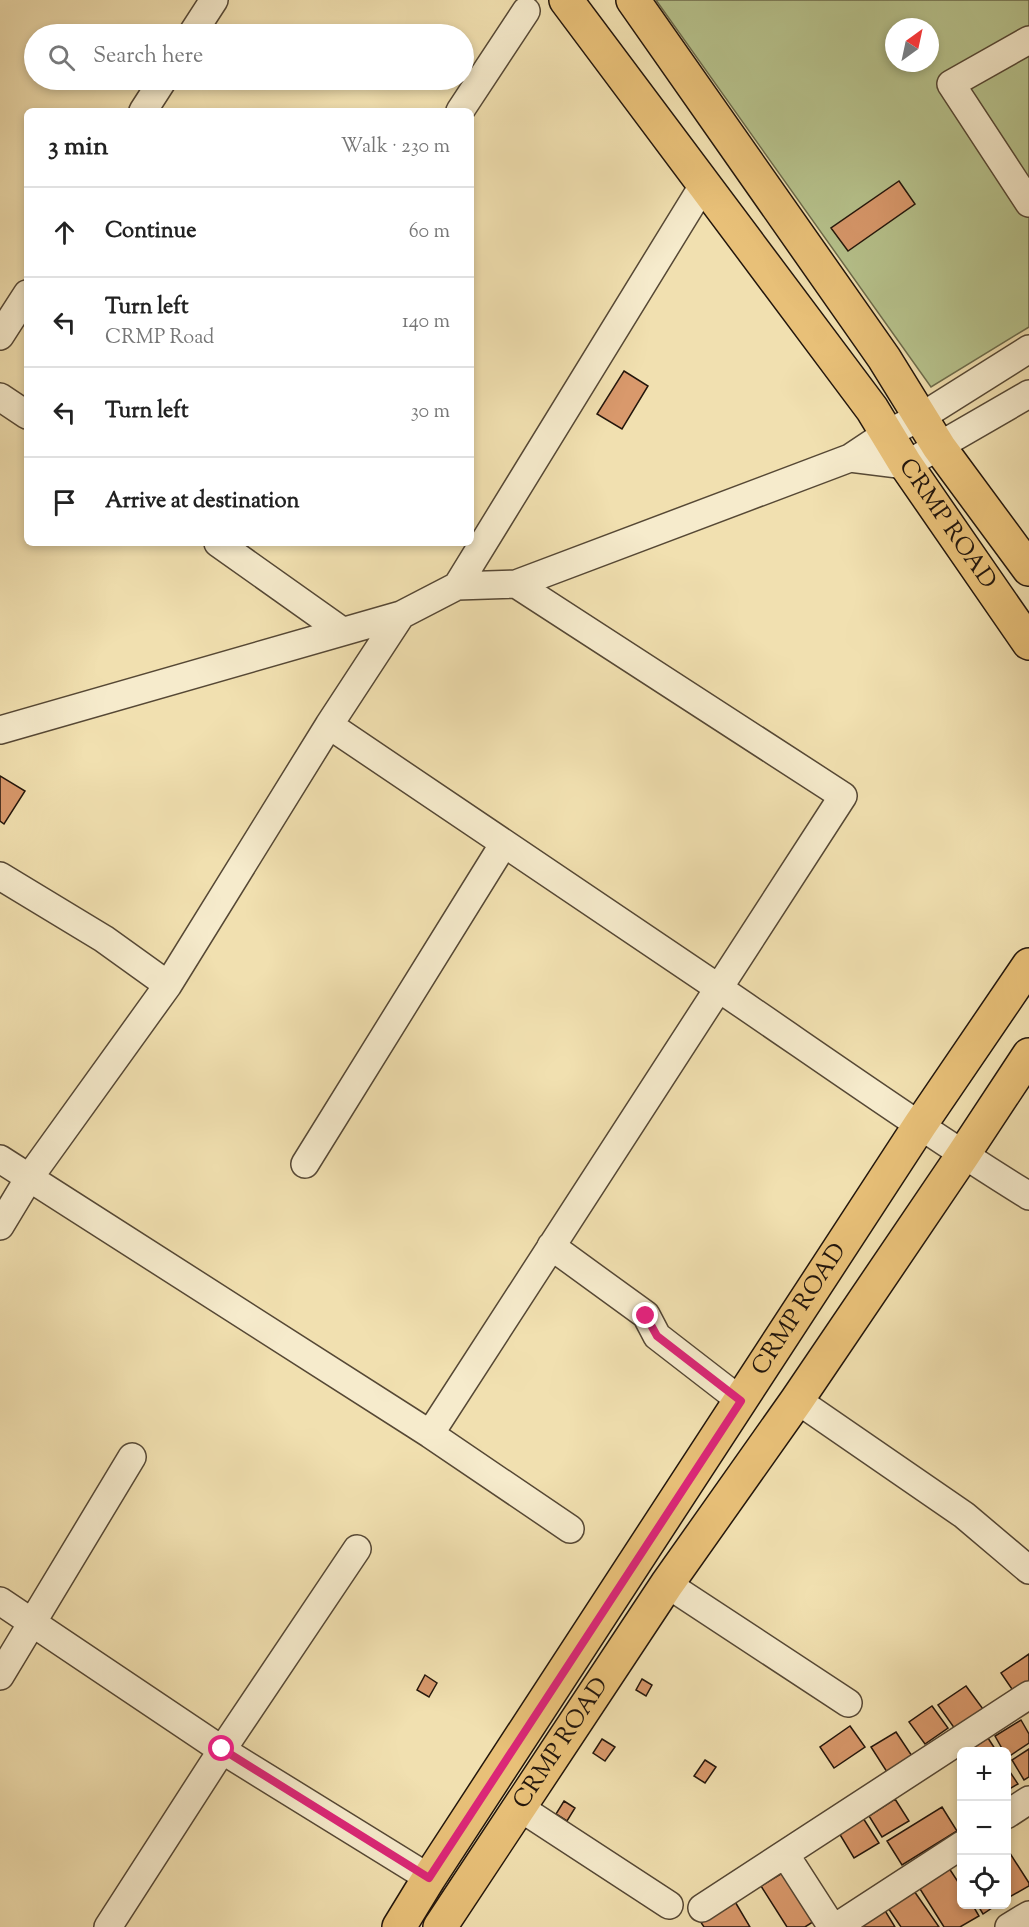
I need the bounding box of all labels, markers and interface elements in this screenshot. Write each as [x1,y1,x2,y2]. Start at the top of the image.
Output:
north arrow [885,18,939,72]
search box [24,24,474,90]
icon: search [45,41,78,74]
text: Search here [93,41,203,73]
text: 3 min [48,129,108,166]
text: Walk · 230 m [341,133,450,162]
icon: ahead [48,216,81,249]
text: Continue [105,216,196,248]
text: 60 m [409,218,450,247]
text: Turn left [105,292,188,324]
icon: left [48,306,81,339]
text: 140 m [402,308,450,337]
text: CRMP Road [105,324,214,353]
icon: left [48,396,81,429]
text: Turn left [105,396,188,428]
text: 30 m [411,398,450,427]
street label: CRMP ROAD [890,452,1004,596]
icon: arrive [48,486,81,519]
text: Arrive at destination [105,486,300,518]
street label: CRMP ROAD [744,1237,855,1382]
route end [632,1302,658,1328]
street label: CRMP ROAD [505,1671,617,1816]
route start [208,1735,234,1761]
map controls [957,1747,1011,1909]
button: + [957,1747,1011,1801]
button: − [957,1801,1011,1855]
button: locate [957,1855,1011,1909]

